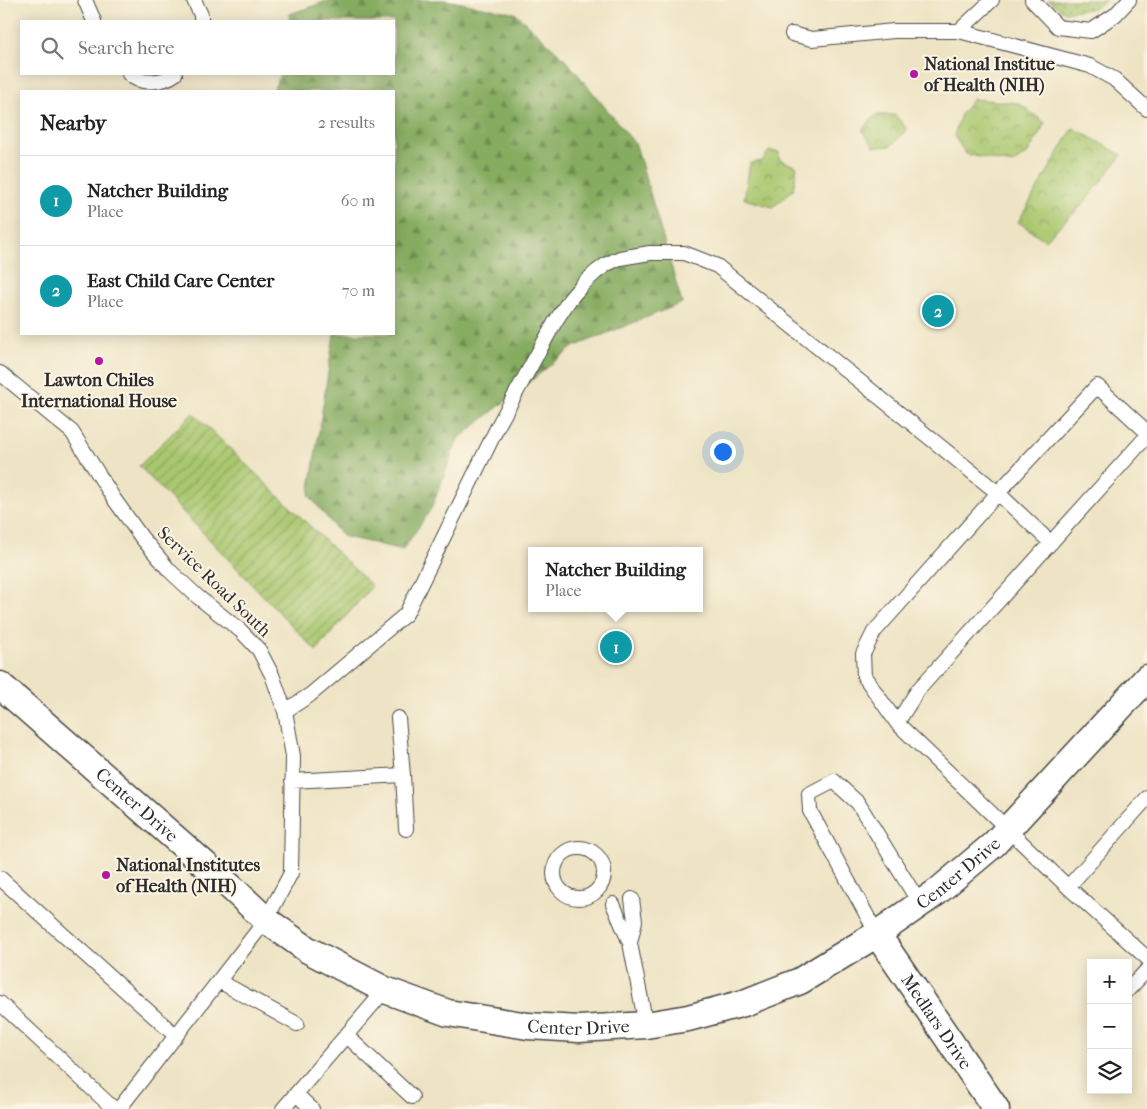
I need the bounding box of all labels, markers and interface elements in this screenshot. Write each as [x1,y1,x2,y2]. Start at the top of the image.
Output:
search box [20,20,395,75]
icon: search [38,34,66,62]
text: Search here [78,37,174,59]
place label: National Institue of Health (NIH) [924,54,1055,96]
marker: National Institue of Health (NIH) [908,68,920,80]
text: Nearby [40,111,106,135]
text: 2 results [318,113,375,132]
text: Natcher Building [87,180,228,202]
text: 1 [53,191,59,210]
text: 60 m [341,191,375,210]
text: Place [87,202,123,221]
text: East Child Care Center [87,270,274,292]
text: 2 [52,281,60,300]
text: 70 m [342,281,375,300]
text: Place [87,292,123,311]
pin: 2 [922,292,954,330]
marker: Lawton Chiles International House [93,355,105,367]
place label: Lawton Chiles International House [21,370,177,412]
your location [710,439,736,465]
street label: Service Road South [153,522,275,642]
popup [528,547,703,612]
text: Natcher Building [545,559,686,581]
text: Place [545,581,581,600]
pin: 1 [600,628,632,666]
street label: Center Drive [92,763,182,847]
street label: Center Drive [912,833,1005,914]
place label: National Institutes of Health (NIH) [116,855,260,897]
marker: National Institutes of Health (NIH) [100,869,112,881]
map controls [1087,959,1132,1094]
button: + [1087,959,1132,1004]
street label: Medlars Drive [897,970,976,1073]
button: − [1087,1004,1132,1049]
street label: Center Drive [527,1015,630,1040]
button: layers [1087,1049,1132,1094]

